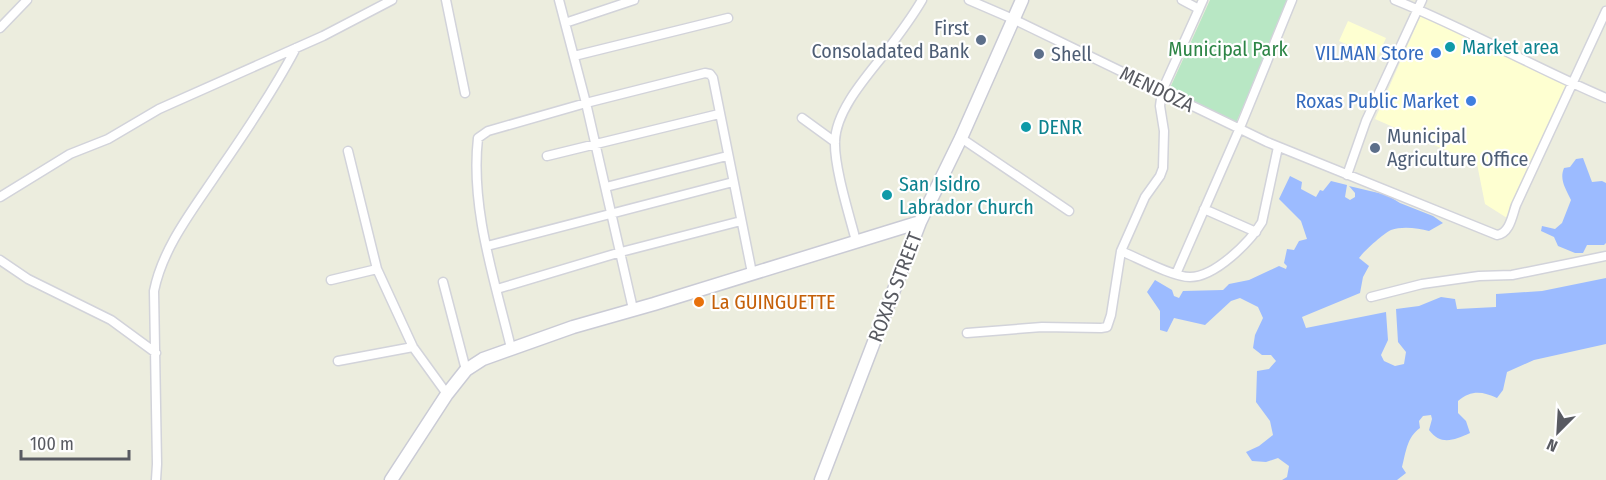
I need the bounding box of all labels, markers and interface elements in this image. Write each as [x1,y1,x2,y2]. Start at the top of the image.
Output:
place label: First Consoladated Bank [811,16,970,63]
marker: First Consoladated Bank [974,33,988,47]
place label: Market area [1462,35,1559,59]
park label: Municipal Park [1168,37,1288,61]
marker: Market area [1443,40,1457,54]
place label: VILMAN Store [1315,41,1424,65]
place label: Shell [1051,42,1092,66]
marker: VILMAN Store [1429,46,1443,60]
marker: Shell [1032,47,1046,61]
street label: MENDOZA [1116,61,1198,117]
place label: Roxas Public Market [1295,89,1459,113]
marker: Roxas Public Market [1464,94,1478,108]
place label: DENR [1038,115,1082,139]
marker: DENR [1019,120,1033,134]
place label: Municipal Agriculture Office [1387,124,1528,171]
marker: Municipal Agriculture Office [1368,141,1382,155]
place label: San Isidro Labrador Church [899,172,1034,219]
marker: San Isidro Labrador Church [880,188,894,202]
street label: ROXAS STREET [863,228,927,345]
place label: La GUINGUETTE [711,290,835,314]
marker: La GUINGUETTE [692,295,706,309]
north arrow [1528,402,1588,462]
scale bar [21,423,129,461]
text: 100 m [30,433,74,455]
text: N [1544,435,1560,456]

